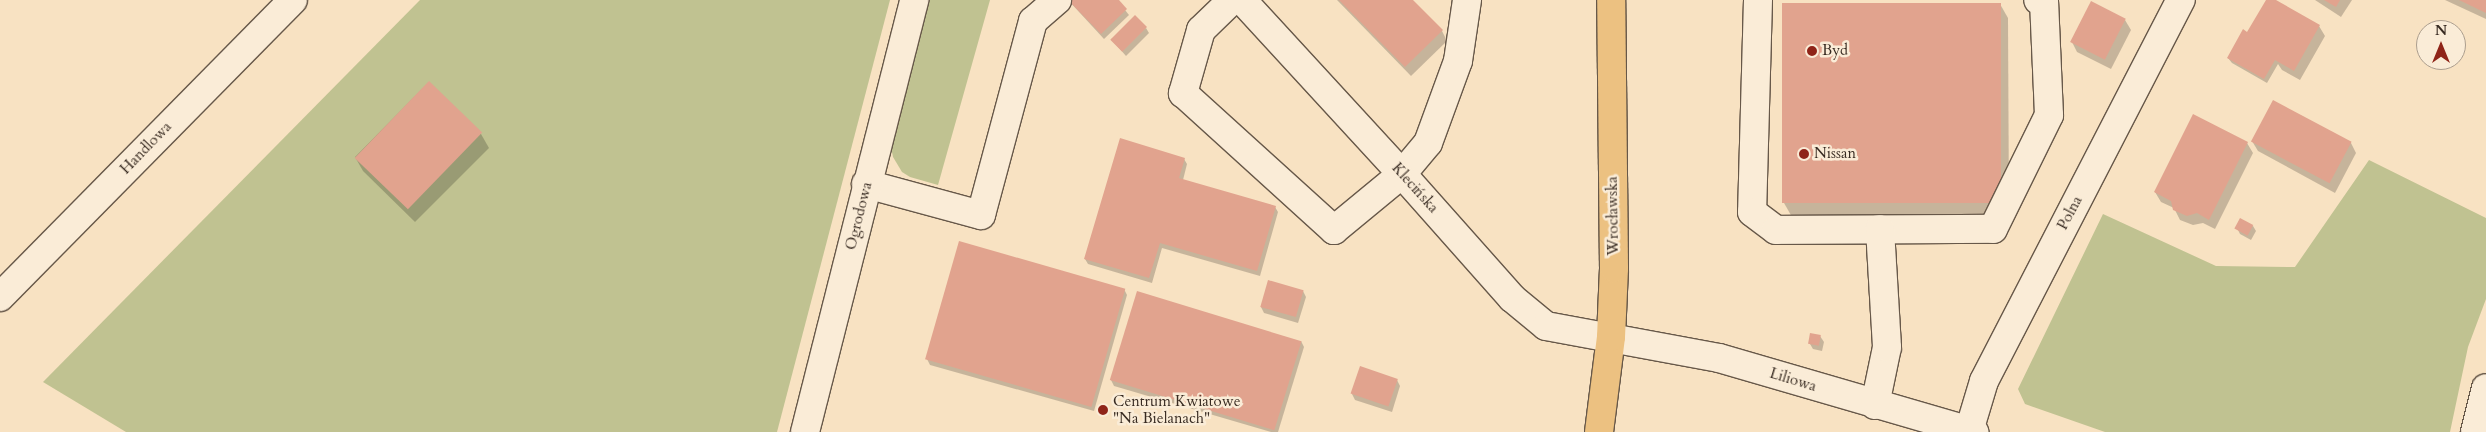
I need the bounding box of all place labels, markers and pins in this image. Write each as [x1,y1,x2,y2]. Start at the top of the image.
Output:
place label: Byd [1822,42,1848,60]
marker: Byd [1806,45,1818,57]
place label: Nissan [1814,145,1856,163]
marker: Nissan [1798,148,1810,160]
place label: Centrum Kwiatowe "Na Bielanach" [1113,392,1241,427]
marker: Centrum Kwiatowe "Na Bielanach" [1097,404,1109,416]

